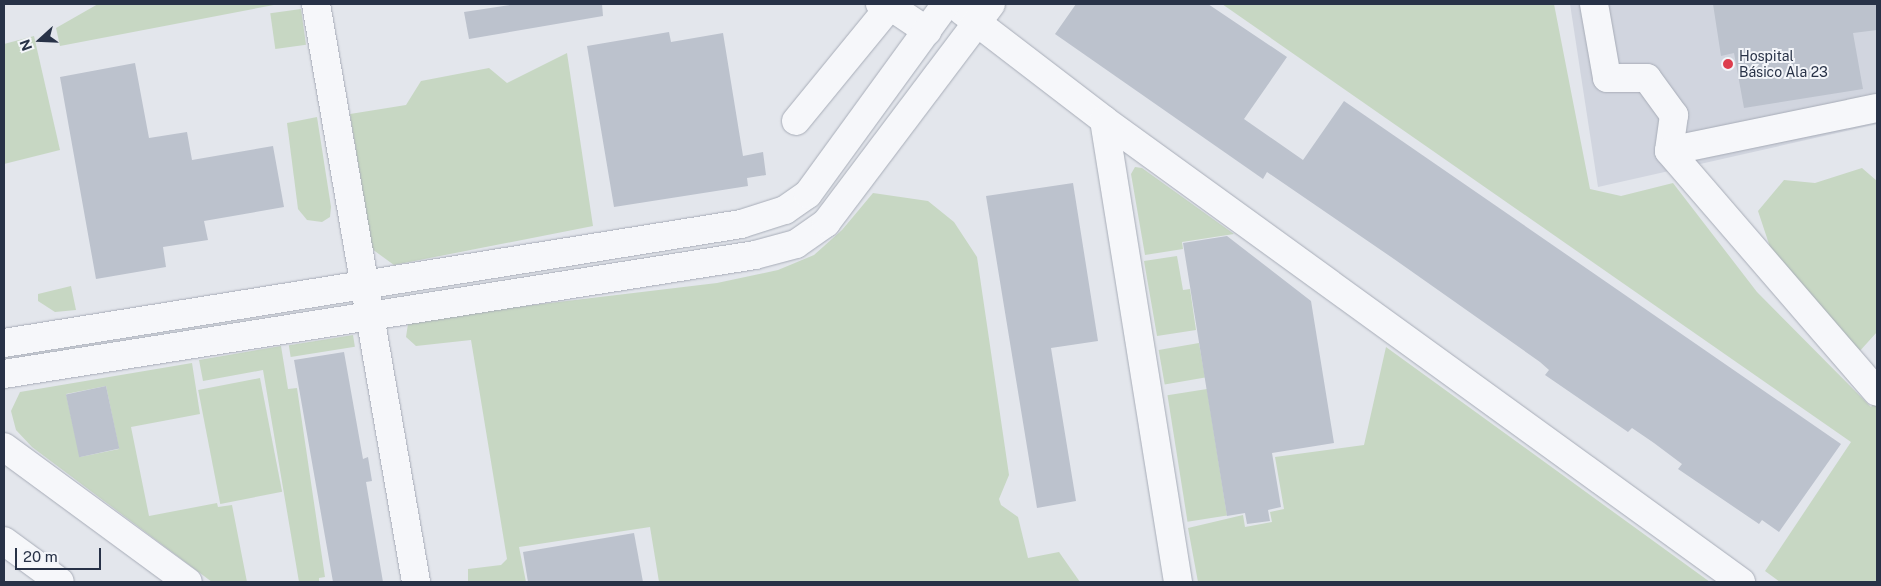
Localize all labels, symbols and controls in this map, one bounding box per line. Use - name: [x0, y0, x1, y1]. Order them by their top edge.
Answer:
- north arrow: [15, 15, 65, 65]
- text: N: [17, 37, 35, 53]
- place label: Hospital Básico Ala 23: [1739, 48, 1828, 80]
- marker: Hospital Básico Ala 23: [1721, 57, 1735, 71]
- scale bar: [18, 538, 104, 570]
- text: 20 m: [23, 548, 58, 565]

